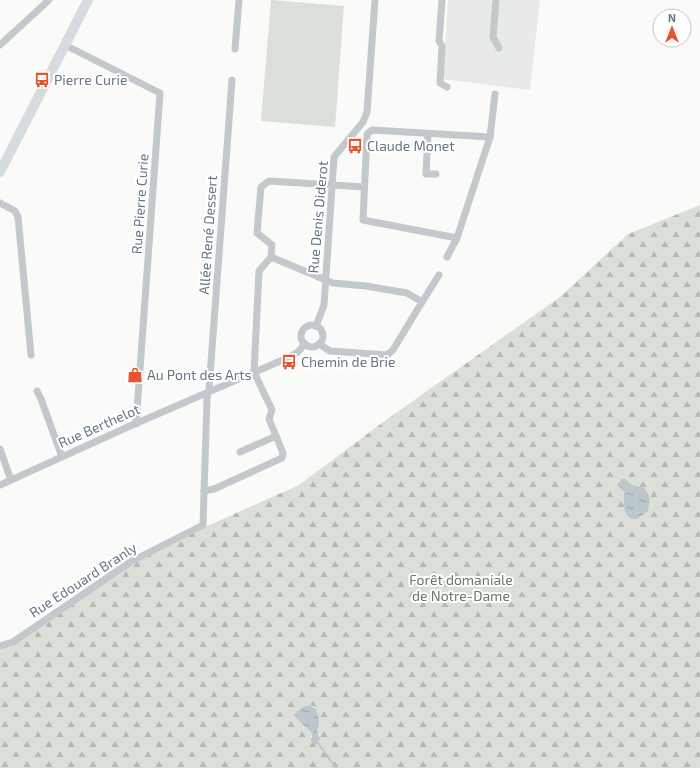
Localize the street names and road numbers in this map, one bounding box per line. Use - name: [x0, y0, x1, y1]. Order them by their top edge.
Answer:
- street label: Rue Pierre Curie: [128, 153, 151, 255]
- street label: Rue Denis Diderot: [304, 160, 331, 274]
- street label: Allée René Dessert: [195, 175, 220, 295]
- street label: Rue Berthelot: [55, 400, 142, 451]
- street label: Rue Edouard Branly: [26, 538, 140, 621]

